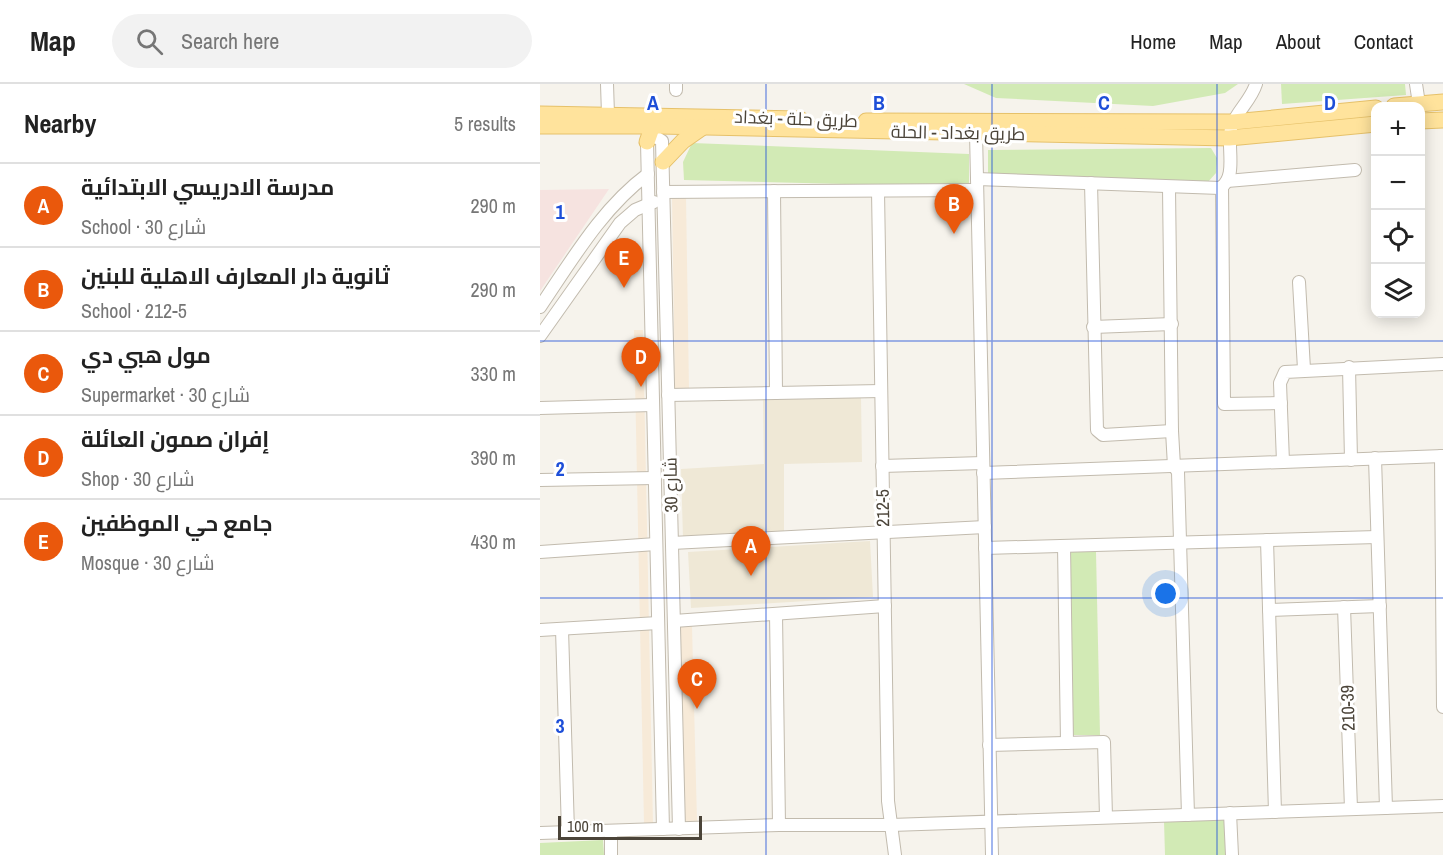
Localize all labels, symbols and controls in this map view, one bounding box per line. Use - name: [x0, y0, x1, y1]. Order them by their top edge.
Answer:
- search box: [112, 14, 532, 68]
- text: Map: [30, 22, 76, 60]
- icon: search: [133, 25, 166, 58]
- text: Search here: [181, 26, 279, 56]
- text: Home: [1130, 27, 1176, 56]
- text: Map: [1209, 27, 1243, 56]
- text: About: [1276, 27, 1321, 56]
- text: Contact: [1354, 27, 1413, 56]
- text: A: [647, 89, 659, 116]
- text: B: [873, 89, 885, 116]
- text: C: [1098, 89, 1110, 116]
- text: D: [1324, 89, 1336, 116]
- map controls: [1371, 102, 1425, 318]
- button: +: [1371, 102, 1425, 156]
- street label: طريق حلة - بغداد: [734, 104, 858, 133]
- text: Nearby: [24, 106, 96, 141]
- text: 5 results: [454, 110, 516, 137]
- street label: طريق بغداد - الحلة: [891, 119, 1025, 146]
- button: −: [1371, 156, 1425, 210]
- text: مدرسة الادريسي الابتدائية: [81, 172, 334, 202]
- pin: B: [934, 184, 974, 234]
- text: A: [38, 192, 49, 219]
- text: 290 m: [470, 192, 516, 219]
- text: 1: [555, 198, 565, 225]
- button: locate: [1371, 210, 1425, 264]
- text: School · شارع 30: [81, 213, 206, 240]
- pin: E: [604, 238, 644, 288]
- text: ثانوية دار المعارف الاهلية للبنين: [81, 261, 390, 291]
- button: layers: [1371, 264, 1425, 318]
- text: B: [38, 276, 49, 303]
- text: 290 m: [470, 276, 516, 303]
- text: School · 212-5: [81, 297, 187, 324]
- pin: D: [622, 338, 660, 387]
- text: مول هبي دي: [81, 340, 211, 370]
- text: C: [38, 360, 49, 387]
- text: 330 m: [470, 360, 516, 387]
- text: Supermarket · شارع 30: [81, 381, 250, 408]
- text: إفران صمون العائلة: [81, 424, 269, 454]
- text: D: [38, 444, 49, 471]
- text: 390 m: [470, 444, 516, 471]
- text: 2: [555, 455, 565, 482]
- street label: شارع 30: [658, 457, 683, 513]
- text: Shop · شارع 30: [81, 465, 195, 492]
- street label: 212-5: [870, 489, 895, 527]
- text: جامع حي الموظفين: [81, 508, 273, 538]
- pin: A: [732, 526, 770, 576]
- text: E: [38, 528, 49, 555]
- text: 430 m: [470, 528, 516, 555]
- text: Mosque · شارع 30: [81, 549, 215, 576]
- your location: [1151, 579, 1180, 608]
- pin: C: [678, 660, 716, 709]
- street label: 210-39: [1334, 685, 1361, 731]
- text: 3: [555, 712, 565, 739]
- scale bar: [558, 813, 702, 840]
- text: 100 m: [567, 815, 603, 837]

